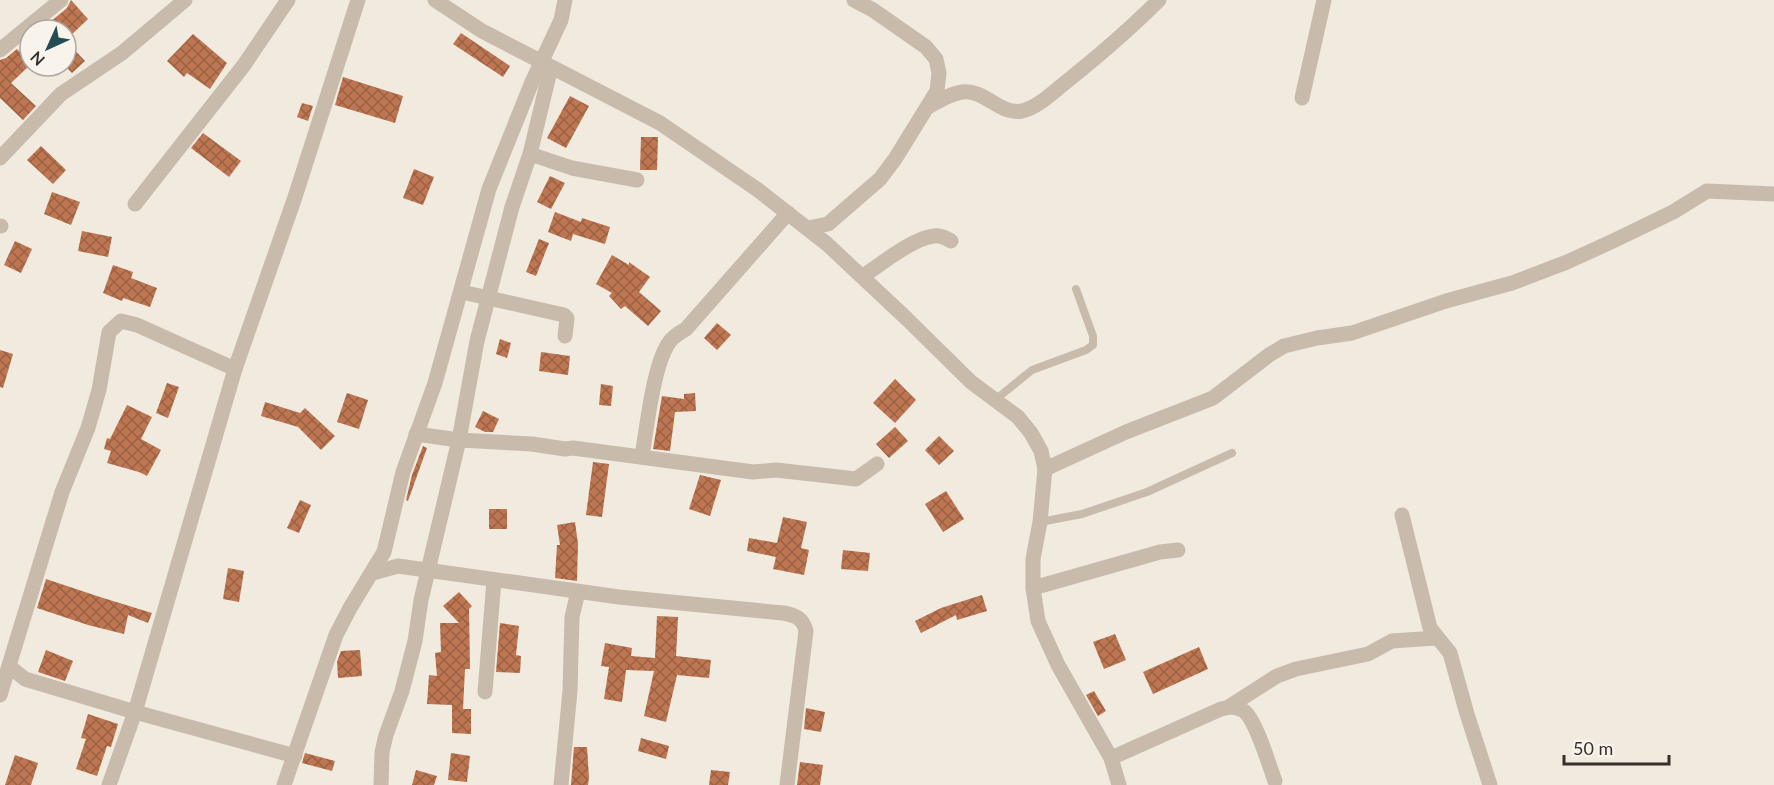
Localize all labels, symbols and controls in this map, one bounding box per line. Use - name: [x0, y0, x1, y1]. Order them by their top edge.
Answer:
- north arrow: [18, 18, 78, 78]
- text: N: [26, 48, 48, 70]
- scale bar: [1564, 728, 1669, 766]
- text: 50 m: [1573, 737, 1613, 759]

